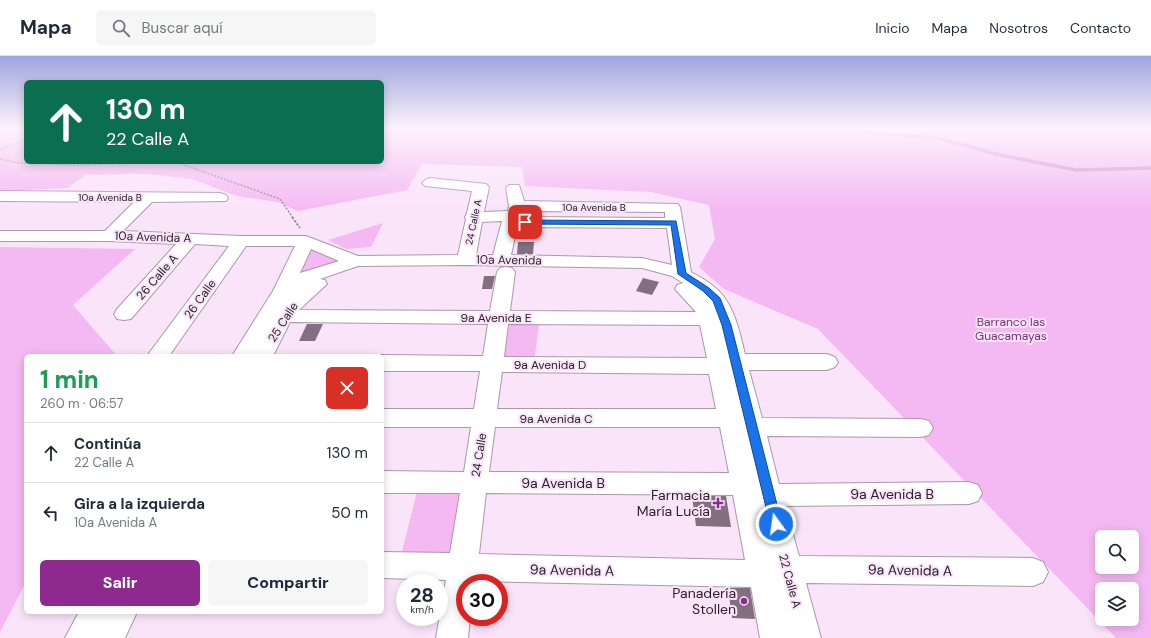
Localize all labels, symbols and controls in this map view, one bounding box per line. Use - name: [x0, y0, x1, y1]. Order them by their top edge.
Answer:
- search box: [96, 10, 376, 46]
- text: Mapa: [20, 15, 72, 40]
- icon: search: [110, 17, 132, 39]
- text: Buscar aquí: [142, 18, 223, 38]
- text: Inicio: [875, 19, 910, 37]
- text: Mapa: [932, 19, 967, 37]
- text: Nosotros: [989, 19, 1048, 37]
- text: Contacto: [1070, 19, 1131, 37]
- text: 130 m: [106, 91, 186, 128]
- icon: ahead: [40, 96, 92, 148]
- text: 22 Calle A: [106, 127, 189, 151]
- street label: 10a Avenida B: [78, 191, 142, 204]
- street label: 24 Calle A: [462, 198, 485, 246]
- street label: 10a Avenida B: [562, 201, 626, 214]
- pin: [508, 205, 542, 239]
- icon: arrive: [514, 211, 536, 233]
- street label: 10a Avenida A: [114, 228, 192, 246]
- street label: 26 Calle A: [133, 251, 181, 303]
- street label: 10a Avenida: [476, 251, 542, 269]
- street label: 26 Calle: [180, 276, 220, 322]
- street label: 25 Calle: [264, 299, 302, 345]
- street label: 9a Avenida E: [460, 310, 532, 326]
- park label: Barranco las Guacamayas: [975, 314, 1047, 344]
- street label: 9a Avenida D: [514, 357, 586, 373]
- text: 1 min: [40, 364, 99, 395]
- button: close: [326, 367, 368, 409]
- text: 260 m · 06:57: [40, 395, 123, 412]
- street label: 9a Avenida C: [519, 411, 593, 427]
- street label: 24 Calle: [468, 432, 490, 478]
- text: Continúa: [74, 434, 141, 454]
- icon: ahead: [40, 442, 62, 464]
- text: 130 m: [327, 443, 368, 463]
- text: 22 Calle A: [74, 454, 134, 471]
- street label: 9a Avenida B: [521, 474, 605, 492]
- street label: 9a Avenida B: [850, 485, 934, 503]
- place label: Farmacia María Lucía: [637, 486, 710, 520]
- text: Gira a la izquierda: [74, 494, 205, 514]
- marker: Farmacia María Lucía: [713, 498, 723, 508]
- icon: left: [40, 502, 62, 524]
- text: 50 m: [331, 503, 368, 523]
- position arrow: [755, 503, 797, 545]
- text: 10a Avenida A: [74, 514, 157, 531]
- map controls: [1095, 530, 1139, 626]
- button: search: [1095, 530, 1139, 574]
- street label: 22 Calle A: [775, 552, 805, 610]
- button: Salir: [40, 560, 200, 606]
- button: Compartir: [208, 560, 368, 606]
- street label: 9a Avenida A: [530, 560, 614, 580]
- street label: 9a Avenida A: [868, 560, 952, 580]
- speed limit sign: 30: [456, 574, 508, 626]
- text: 28: [410, 582, 434, 608]
- button: layers: [1095, 582, 1139, 626]
- place label: Panadería Stollen: [672, 584, 736, 618]
- marker: Panadería Stollen: [739, 596, 749, 606]
- text: km/h: [410, 603, 434, 616]

